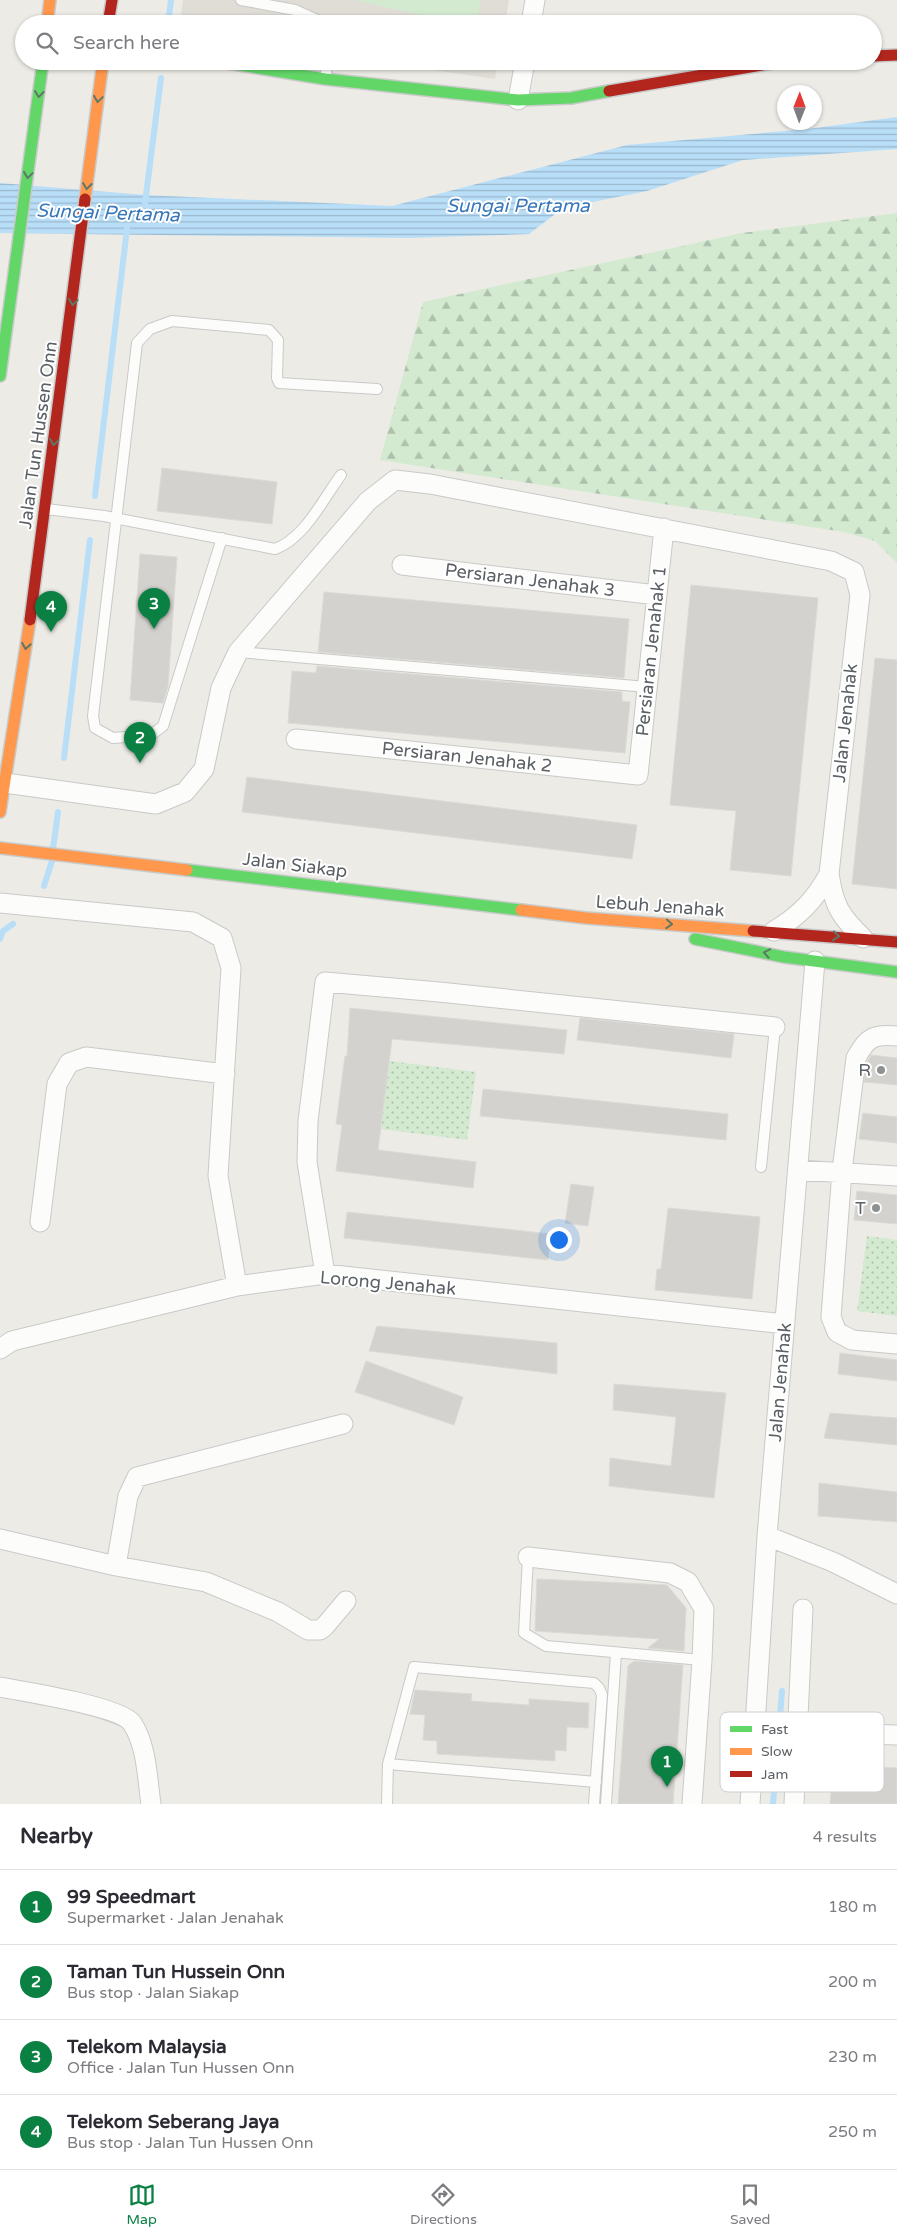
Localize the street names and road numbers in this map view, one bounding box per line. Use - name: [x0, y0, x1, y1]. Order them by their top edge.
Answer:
- street label: Jalan Tun Hussen Onn: [14, 340, 62, 530]
- street label: Persiaran Jenahak 3: [444, 559, 616, 601]
- street label: Persiaran Jenahak 1: [631, 565, 671, 737]
- street label: Jalan Jenahak: [828, 662, 862, 783]
- street label: Persiaran Jenahak 2: [381, 737, 553, 777]
- street label: Jalan Siakap: [241, 848, 349, 882]
- street label: Lebuh Jenahak: [595, 891, 725, 921]
- street label: Lorong Jenahak: [319, 1266, 457, 1300]
- street label: Jalan Jenahak: [764, 1321, 796, 1442]

